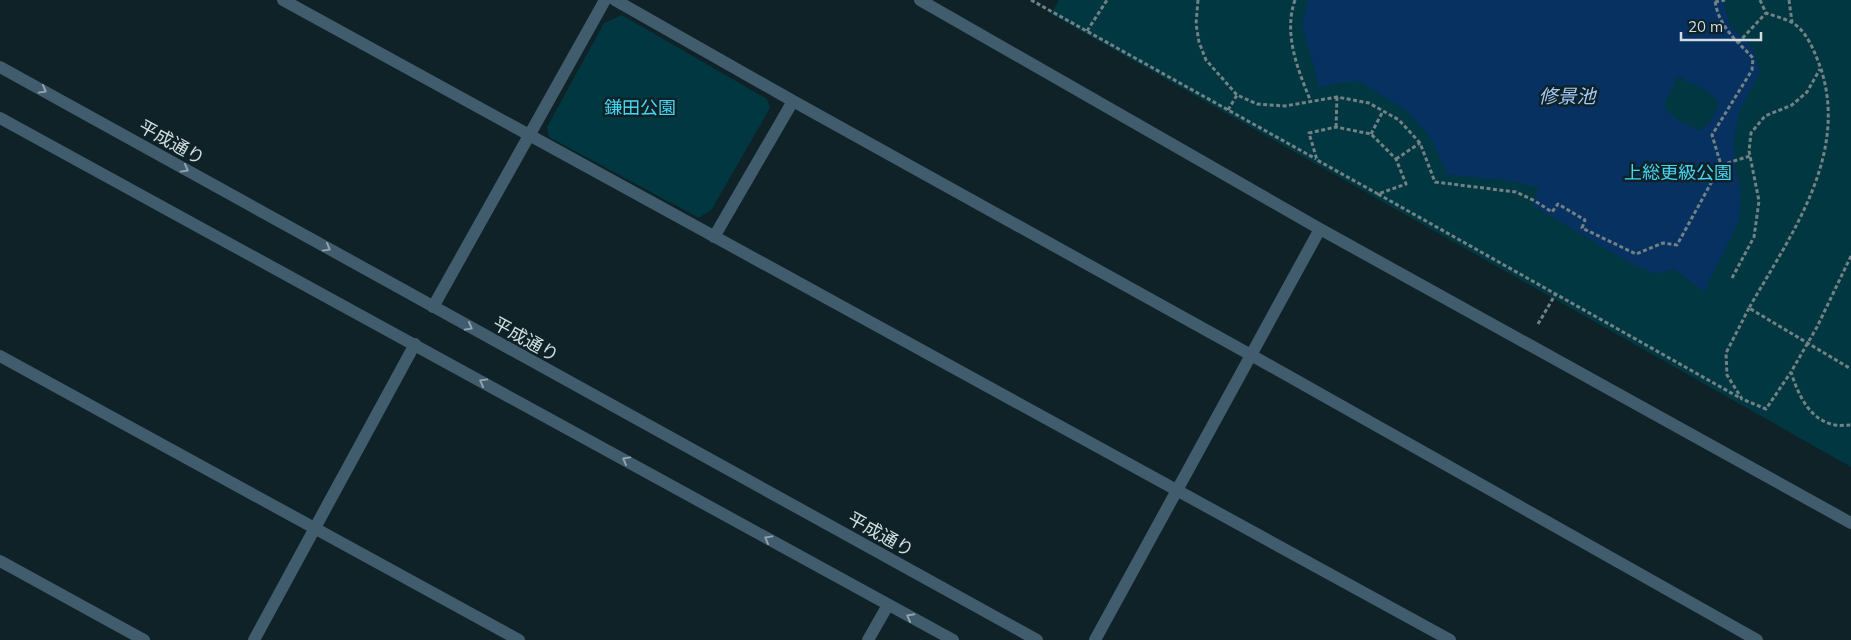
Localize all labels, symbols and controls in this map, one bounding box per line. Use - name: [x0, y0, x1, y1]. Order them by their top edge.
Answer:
- scale bar: [1681, 10, 1761, 42]
- text: 20 m: [1688, 17, 1723, 36]
- one-way arrow: [37, 84, 46, 94]
- water label: 修景池: [1538, 84, 1597, 108]
- park label: 鎌田公園: [604, 96, 676, 119]
- street label: 平成通り: [135, 114, 209, 170]
- park label: 上総更級公園: [1624, 161, 1732, 184]
- one-way arrow: [179, 163, 188, 173]
- one-way arrow: [321, 242, 330, 252]
- street label: 平成通り: [489, 311, 563, 367]
- one-way arrow: [464, 321, 473, 331]
- one-way arrow: [479, 378, 488, 388]
- one-way arrow: [622, 457, 631, 467]
- street label: 平成通り: [844, 506, 918, 562]
- one-way arrow: [764, 535, 773, 545]
- one-way arrow: [907, 613, 916, 623]

